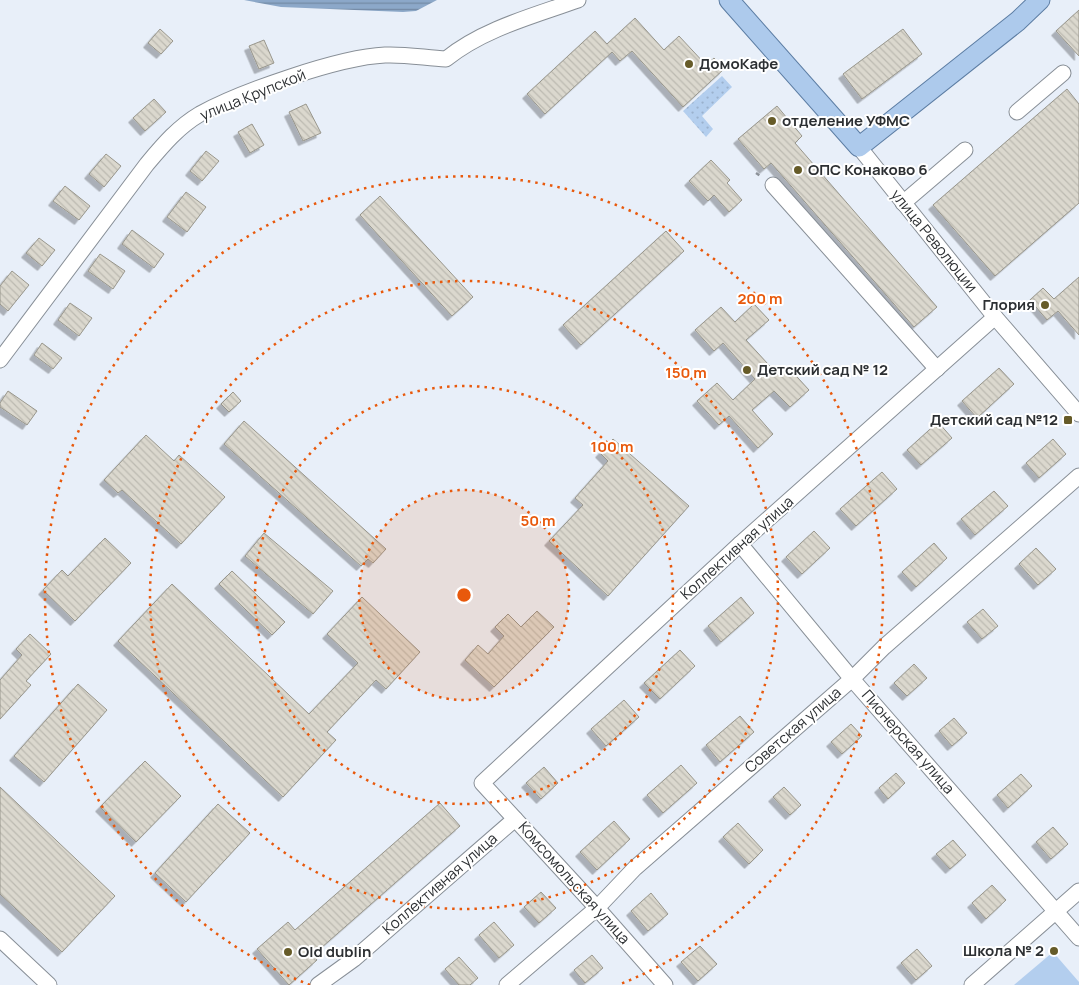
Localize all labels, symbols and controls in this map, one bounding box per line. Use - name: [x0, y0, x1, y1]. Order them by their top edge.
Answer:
- place label: ДомоКафе: [699, 53, 778, 74]
- marker: ДомоКафе: [683, 58, 695, 70]
- street label: улица Крупской: [197, 64, 309, 125]
- place label: отделение УФМС: [782, 110, 910, 131]
- marker: отделение УФМС: [766, 115, 778, 127]
- place label: ОПС Конаково 6: [808, 159, 928, 180]
- marker: ОПС Конаково 6: [792, 164, 804, 176]
- street label: улица Революции: [886, 185, 982, 297]
- text: 200 m: [737, 288, 783, 309]
- place label: Глория: [983, 294, 1035, 315]
- marker: Глория: [1039, 299, 1051, 311]
- place label: Детский сад № 12: [757, 359, 888, 380]
- text: 150 m: [665, 362, 707, 383]
- marker: Детский сад № 12: [741, 364, 753, 376]
- place label: Детский сад №12: [930, 409, 1058, 430]
- marker: Детский сад №12: [1062, 414, 1074, 426]
- text: 100 m: [591, 436, 633, 457]
- street label: Коллективная улица: [676, 491, 798, 604]
- text: 50 m: [520, 510, 556, 531]
- centre of rings: [455, 586, 473, 604]
- street label: Советская улица: [740, 682, 845, 777]
- street label: Пионерская улица: [857, 685, 960, 798]
- street label: Комсомольская улица: [514, 817, 635, 948]
- street label: Коллективная улица: [378, 828, 502, 939]
- place label: Школа № 2: [963, 940, 1044, 961]
- place label: Old dublin: [298, 941, 371, 962]
- marker: Школа № 2: [1048, 945, 1060, 957]
- marker: Old dublin: [282, 946, 294, 958]

